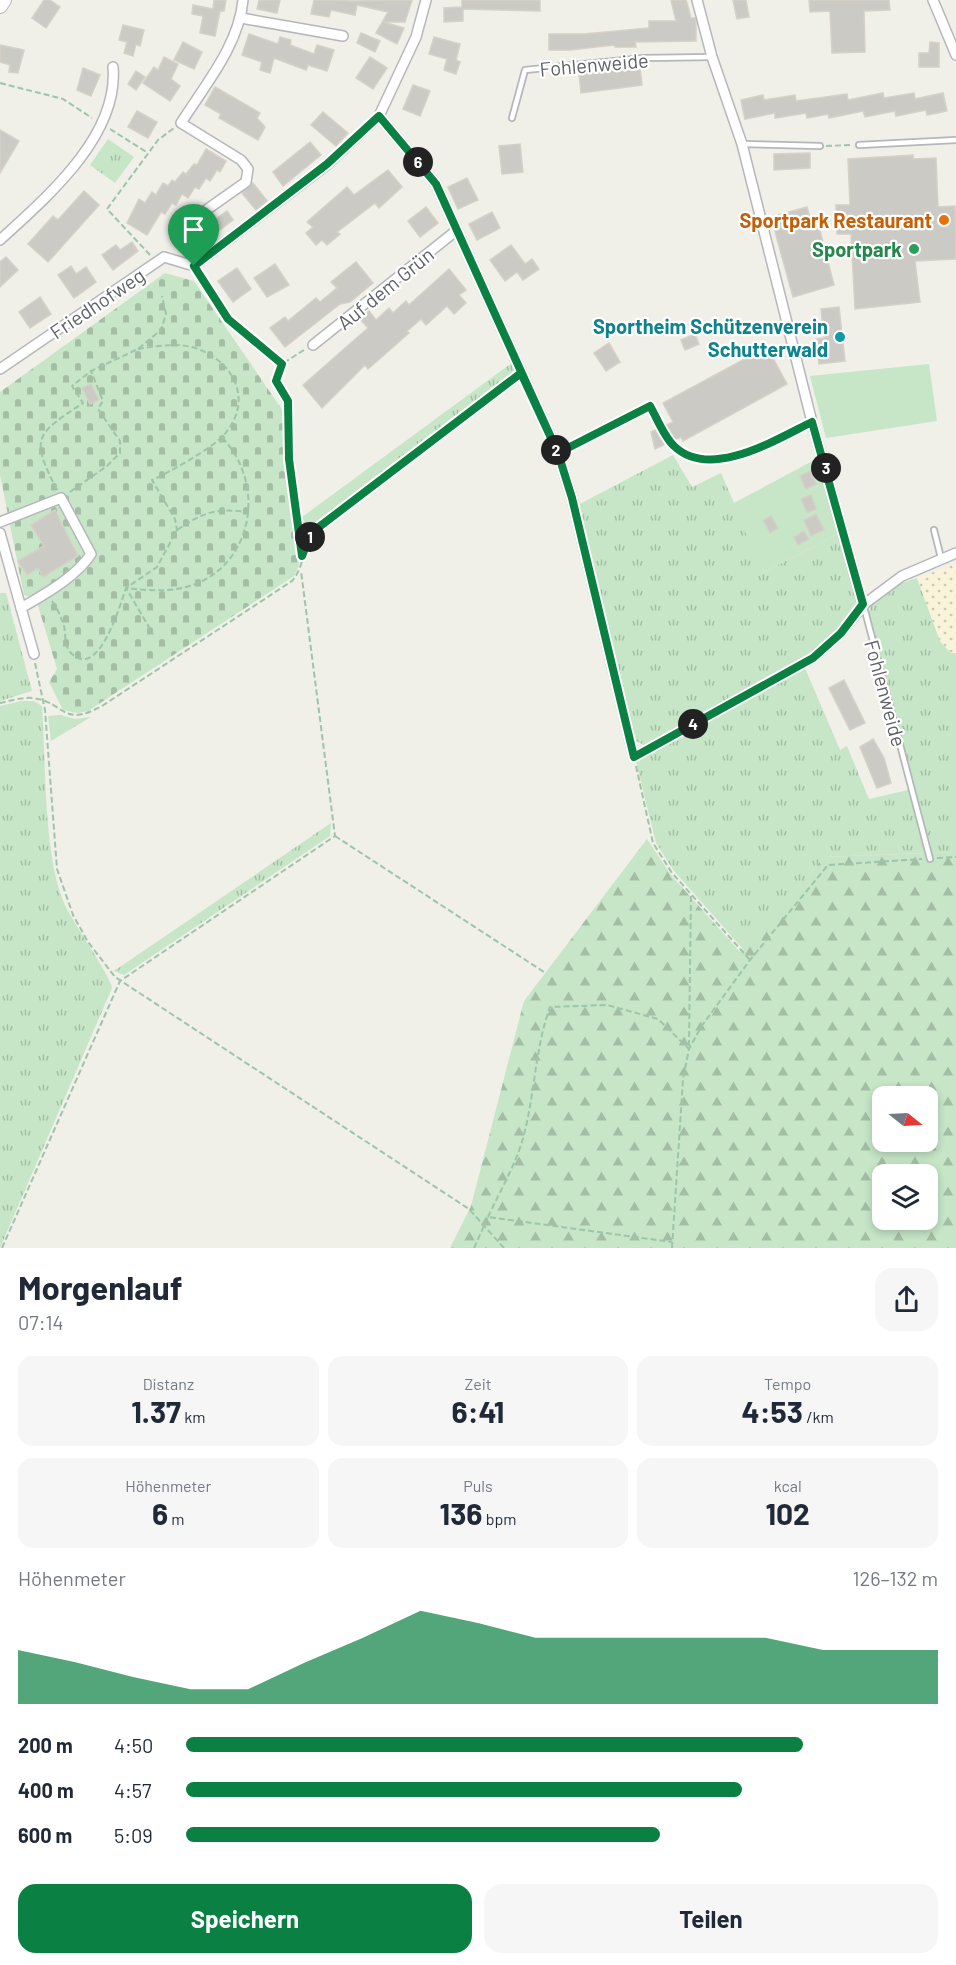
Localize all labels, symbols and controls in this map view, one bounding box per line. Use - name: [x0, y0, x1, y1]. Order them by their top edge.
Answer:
- street label: Fohlenweide: [538, 47, 650, 81]
- pin: 6: [403, 147, 433, 177]
- text: 6: [414, 152, 422, 171]
- pin: [168, 204, 219, 266]
- place label: Sportpark Restaurant: [739, 208, 932, 232]
- icon: arrive: [177, 213, 210, 246]
- marker: Sportpark Restaurant: [937, 213, 951, 227]
- place label: Sportpark: [812, 237, 902, 261]
- street label: Auf dem Grün: [332, 242, 438, 334]
- marker: Sportpark: [907, 242, 921, 256]
- street label: Friedhofweg: [45, 263, 149, 343]
- place label: Sportheim Schützenverein Schutterwald: [593, 314, 828, 361]
- marker: Sportheim Schützenverein Schutterwald: [833, 330, 847, 344]
- pin: 2: [541, 435, 571, 465]
- text: 2: [552, 440, 560, 459]
- pin: 3: [811, 453, 841, 483]
- text: 3: [822, 458, 830, 477]
- pin: 1: [295, 522, 325, 552]
- text: 1: [307, 527, 313, 546]
- street label: Fohlenweide: [860, 637, 912, 749]
- pin: 4: [678, 709, 708, 739]
- text: 4: [688, 714, 698, 733]
- north arrow: [872, 1086, 938, 1152]
- map controls: [872, 1086, 938, 1230]
- button: layers: [872, 1164, 938, 1230]
- text: Morgenlauf: [18, 1267, 183, 1307]
- button: share: [875, 1268, 938, 1331]
- text: 07:14: [18, 1310, 64, 1334]
- text: Distanz: [143, 1374, 194, 1393]
- text: Zeit: [464, 1374, 492, 1393]
- text: Tempo: [764, 1374, 811, 1393]
- text: 1.37: [131, 1393, 181, 1429]
- text: 6:41: [452, 1393, 504, 1429]
- text: 4:53: [742, 1393, 803, 1429]
- text: km: [181, 1407, 205, 1426]
- text: /km: [803, 1407, 834, 1426]
- text: Höhenmeter: [125, 1476, 211, 1495]
- text: Puls: [463, 1476, 493, 1495]
- text: kcal: [774, 1476, 802, 1495]
- text: 6: [152, 1495, 168, 1531]
- text: 136: [440, 1495, 482, 1531]
- text: 102: [765, 1495, 810, 1531]
- text: m: [168, 1509, 185, 1528]
- text: bpm: [482, 1509, 516, 1528]
- text: Höhenmeter: [18, 1566, 126, 1590]
- text: 126–132 m: [852, 1566, 938, 1590]
- text: 200 m: [18, 1733, 73, 1757]
- text: 4:50: [114, 1733, 153, 1757]
- text: 400 m: [18, 1778, 74, 1802]
- text: 4:57: [114, 1778, 152, 1802]
- text: 600 m: [18, 1823, 72, 1847]
- text: 5:09: [114, 1823, 153, 1847]
- button: Speichern: [18, 1884, 472, 1953]
- button: Teilen: [484, 1884, 938, 1953]

